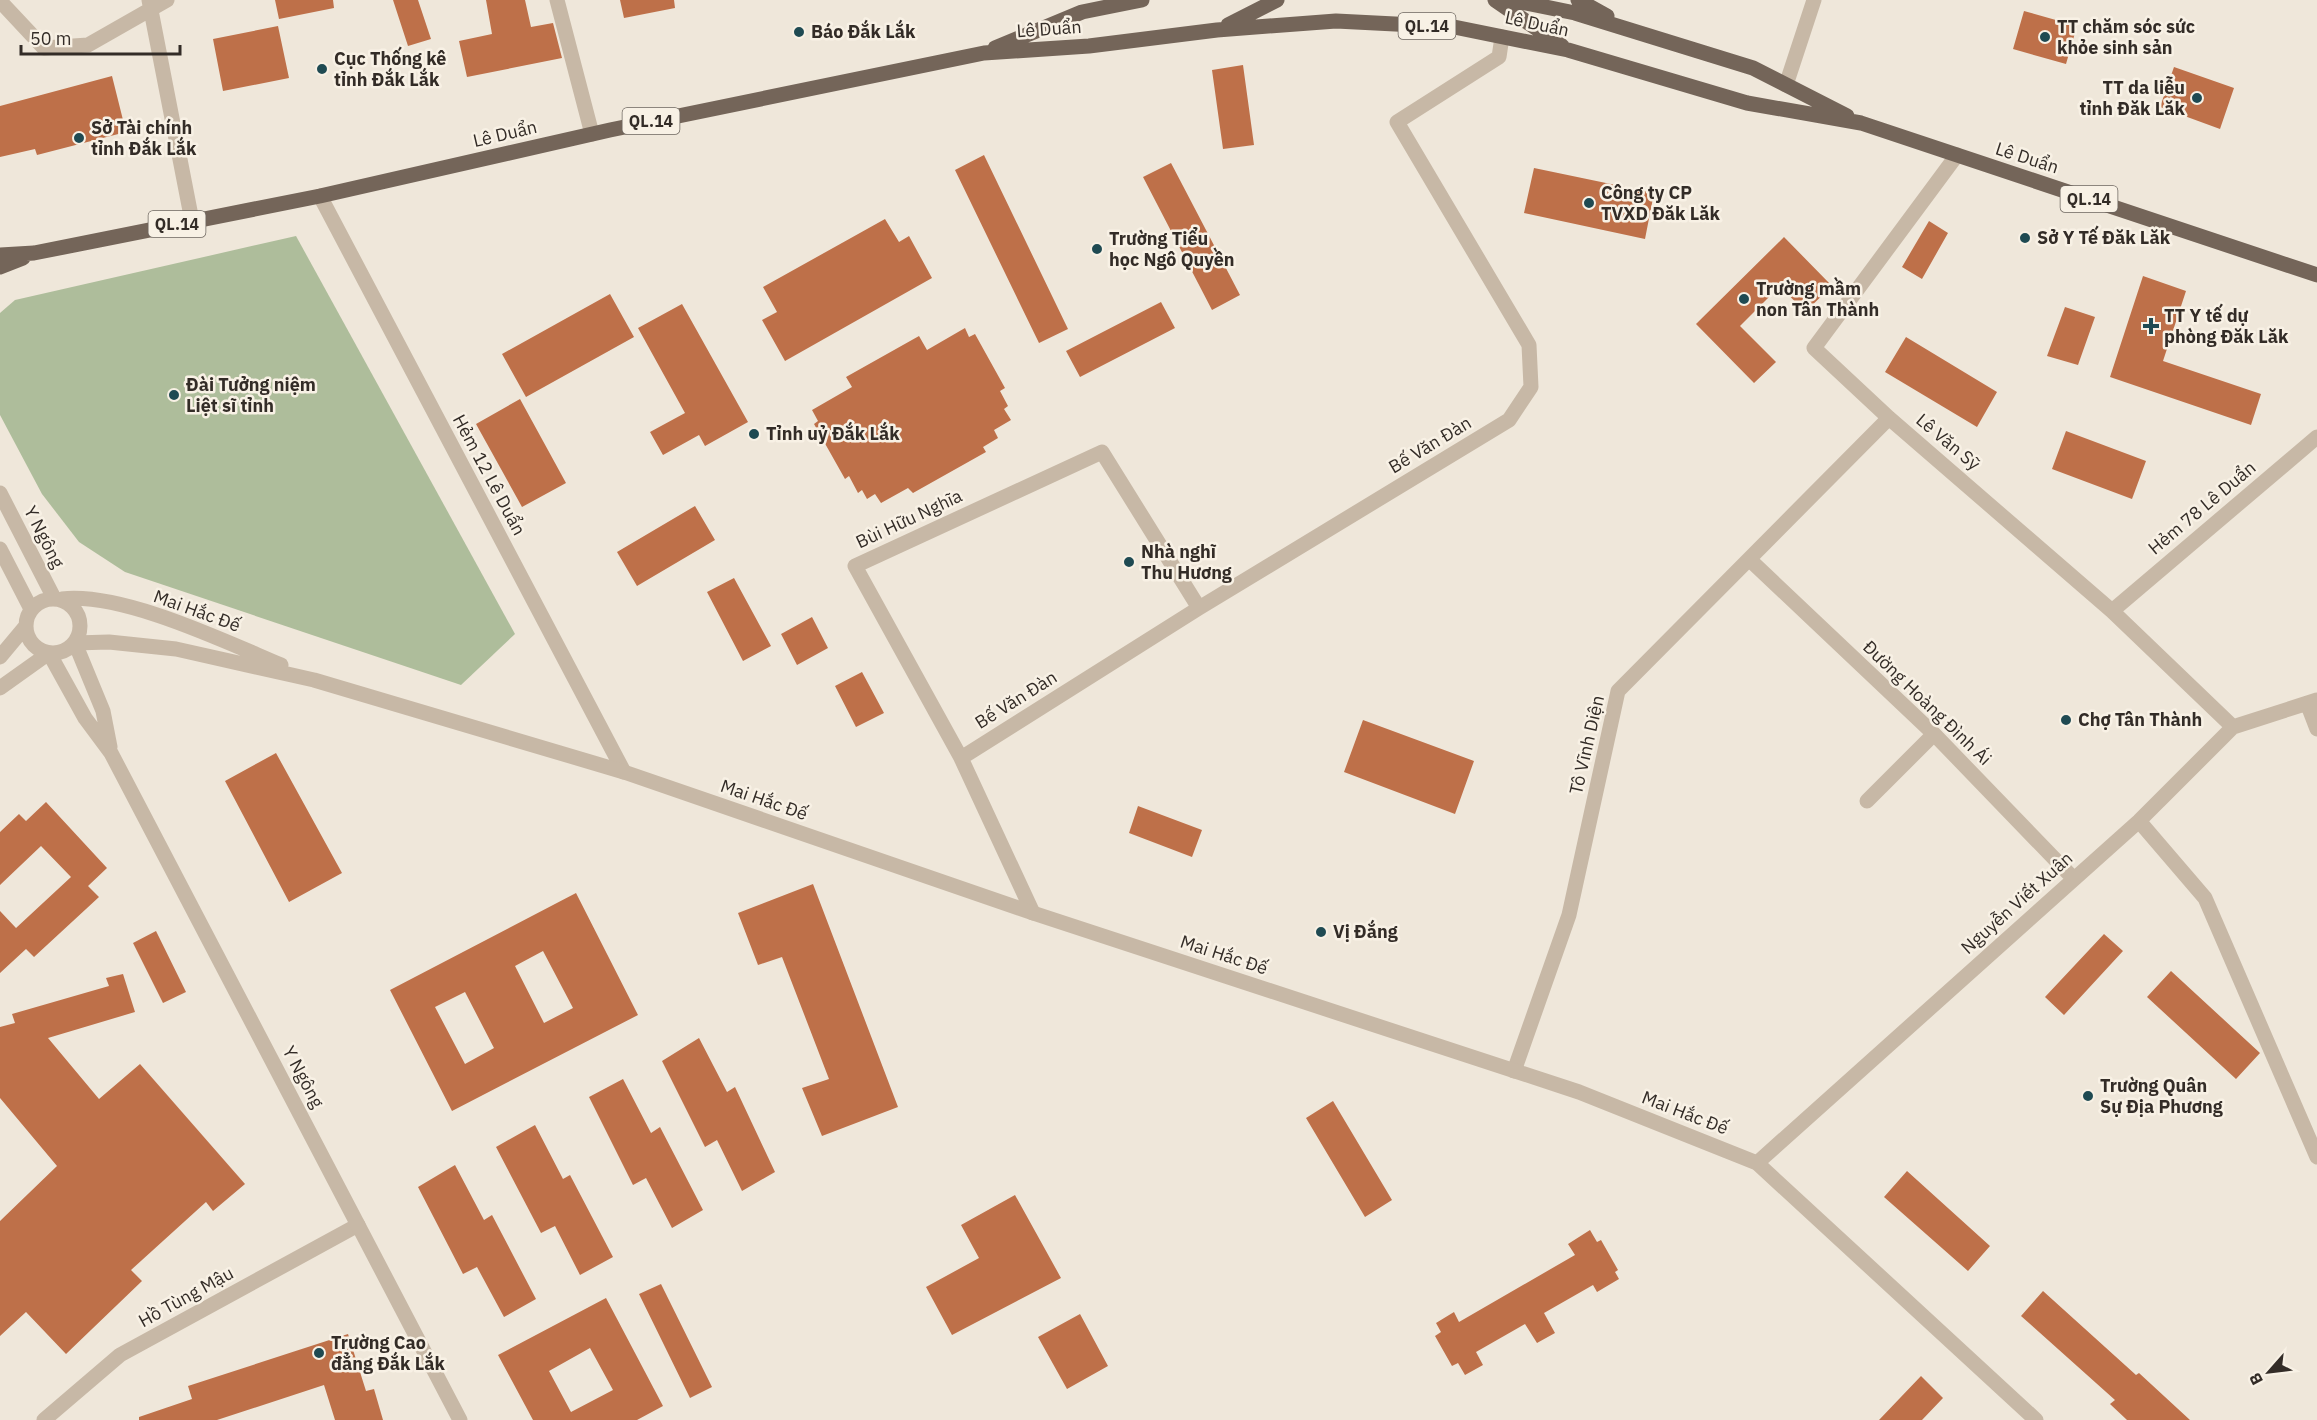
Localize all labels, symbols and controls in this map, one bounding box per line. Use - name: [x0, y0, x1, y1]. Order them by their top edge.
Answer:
- street label: Lê Duẩn: [1503, 5, 1571, 42]
- road number: QL.14: [1398, 13, 1456, 39]
- street label: Lê Duẩn: [1016, 15, 1082, 42]
- place label: TT chăm sóc sức khỏe sinh sản: [2057, 15, 2195, 59]
- scale bar: [21, 18, 180, 56]
- place label: Báo Đắk Lắk: [811, 19, 916, 43]
- marker: Báo Đắk Lắk: [792, 25, 806, 39]
- text: 50 m: [30, 27, 72, 50]
- marker: TT chăm sóc sức khỏe sinh sản: [2038, 30, 2052, 44]
- place label: Cục Thống kê tỉnh Đắk Lắk: [334, 46, 446, 91]
- marker: Cục Thống kê tỉnh Đắk Lắk: [315, 62, 329, 76]
- place label: TT da liễu tỉnh Đăk Lăk: [2080, 76, 2186, 120]
- marker: TT da liễu tỉnh Đăk Lăk: [2190, 91, 2204, 105]
- road number: QL.14: [622, 108, 680, 134]
- street label: Lê Duẩn: [471, 115, 539, 152]
- place label: Sở Tài chính tỉnh Đắk Lắk: [91, 116, 197, 160]
- marker: Sở Tài chính tỉnh Đắk Lắk: [72, 131, 86, 145]
- street label: Lê Duẩn: [1993, 137, 2062, 179]
- place label: Công ty CP TVXD Đăk Lăk: [1601, 181, 1721, 225]
- road number: QL.14: [2060, 186, 2118, 212]
- marker: Công ty CP TVXD Đăk Lăk: [1582, 196, 1596, 210]
- road number: QL.14: [148, 211, 206, 237]
- place label: Sở Y Tế Đăk Lăk: [2037, 225, 2171, 249]
- place label: Trường Tiểu học Ngô Quyền: [1109, 227, 1235, 271]
- marker: Sở Y Tế Đăk Lăk: [2018, 231, 2032, 245]
- marker: Trường Tiểu học Ngô Quyền: [1090, 242, 1104, 256]
- place label: Trường mầm non Tân Thành: [1756, 277, 1879, 321]
- marker: Trường mầm non Tân Thành: [1737, 292, 1751, 306]
- place label: TT Y tế dự phòng Đăk Lăk: [2164, 303, 2289, 348]
- marker: TT Y tế dự phòng Đăk Lăk: [2142, 317, 2160, 335]
- place label: Đài Tưởng niệm Liệt sĩ tỉnh: [186, 373, 316, 417]
- marker: Đài Tưởng niệm Liệt sĩ tỉnh: [167, 388, 181, 402]
- street label: Lê Văn Sỹ: [1911, 408, 1985, 475]
- street label: Hẻm 12 Lê Duẩn: [448, 410, 531, 539]
- street label: Bế Văn Đàn: [1384, 411, 1475, 478]
- place label: Tỉnh uỷ Đắk Lắk: [766, 421, 900, 445]
- marker: Tỉnh uỷ Đắk Lắk: [747, 427, 761, 441]
- street label: Hẻm 78 Lê Duẩn: [2143, 456, 2260, 559]
- street label: Bùi Hữu Nghĩa: [852, 484, 966, 553]
- street label: Y Ngông: [19, 502, 70, 572]
- place label: Nhà nghĩ Thu Hương: [1141, 540, 1232, 584]
- marker: Nhà nghĩ Thu Hương: [1122, 555, 1136, 569]
- street label: Mai Hắc Đế: [151, 584, 244, 637]
- street label: Đường Hoàng Đình Ái: [1858, 635, 1997, 770]
- street label: Bế Văn Đàn: [970, 665, 1061, 734]
- street label: Tô Vĩnh Diện: [1564, 693, 1609, 797]
- place label: Chợ Tân Thành: [2078, 708, 2202, 731]
- marker: Chợ Tân Thành: [2059, 713, 2073, 727]
- street label: Mai Hắc Đế: [718, 774, 811, 825]
- street label: Nguyễn Viết Xuân: [1956, 846, 2077, 959]
- place label: Vị Đắng: [1333, 919, 1398, 943]
- marker: Vị Đắng: [1314, 925, 1328, 939]
- street label: Mai Hắc Đế: [1177, 930, 1271, 979]
- street label: Y Ngông: [278, 1042, 330, 1112]
- place label: Trường Quân Sự Địa Phương: [2100, 1074, 2223, 1118]
- street label: Mai Hắc Đế: [1639, 1086, 1732, 1140]
- marker: Trường Quân Sự Địa Phương: [2081, 1089, 2095, 1103]
- street label: Hồ Tùng Mậu: [134, 1261, 237, 1332]
- place label: Trường Cao đẳng Đắk Lắk: [331, 1331, 446, 1375]
- north arrow: [2239, 1342, 2299, 1402]
- marker: Trường Cao đẳng Đắk Lắk: [312, 1346, 326, 1360]
- text: B: [2244, 1369, 2267, 1388]

